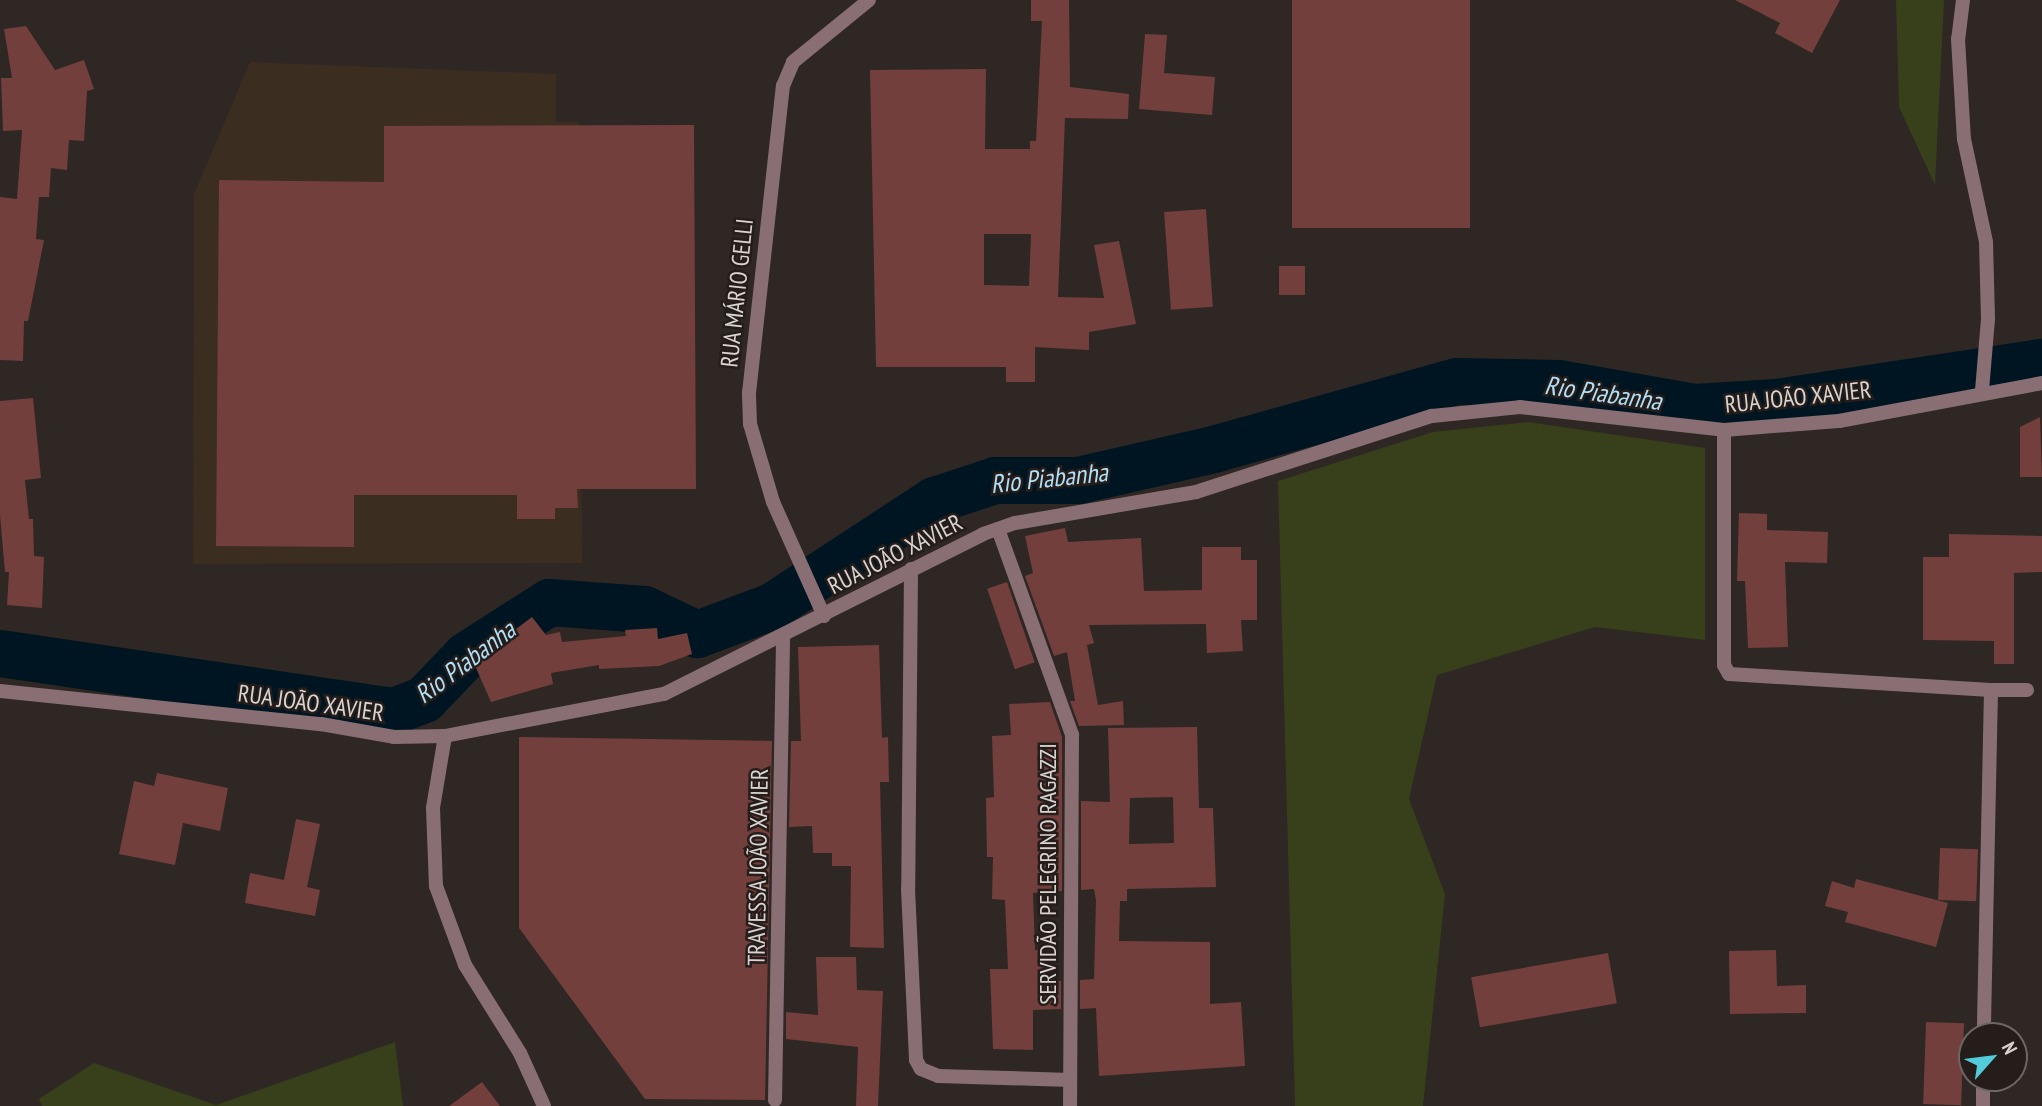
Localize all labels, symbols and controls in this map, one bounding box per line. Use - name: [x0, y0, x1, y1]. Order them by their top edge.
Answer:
- street label: RUA MÁRIO GELLI: [715, 217, 759, 369]
- water label: Rio Piabanha: [1543, 369, 1663, 417]
- street label: RUA JOÃO XAVIER: [1723, 375, 1873, 419]
- water label: Rio Piabanha: [989, 456, 1109, 500]
- street label: RUA JOÃO XAVIER: [822, 507, 968, 601]
- water label: Rio Piabanha: [409, 614, 521, 710]
- street label: RUA JOÃO XAVIER: [236, 678, 386, 728]
- street label: SERVIDÃO PELEGRINO RAGAZZI: [1034, 743, 1062, 1005]
- street label: TRAVESSA JOÃO XAVIER: [742, 768, 774, 966]
- north arrow: [1958, 1022, 2028, 1092]
- text: N: [1997, 1038, 2023, 1058]

